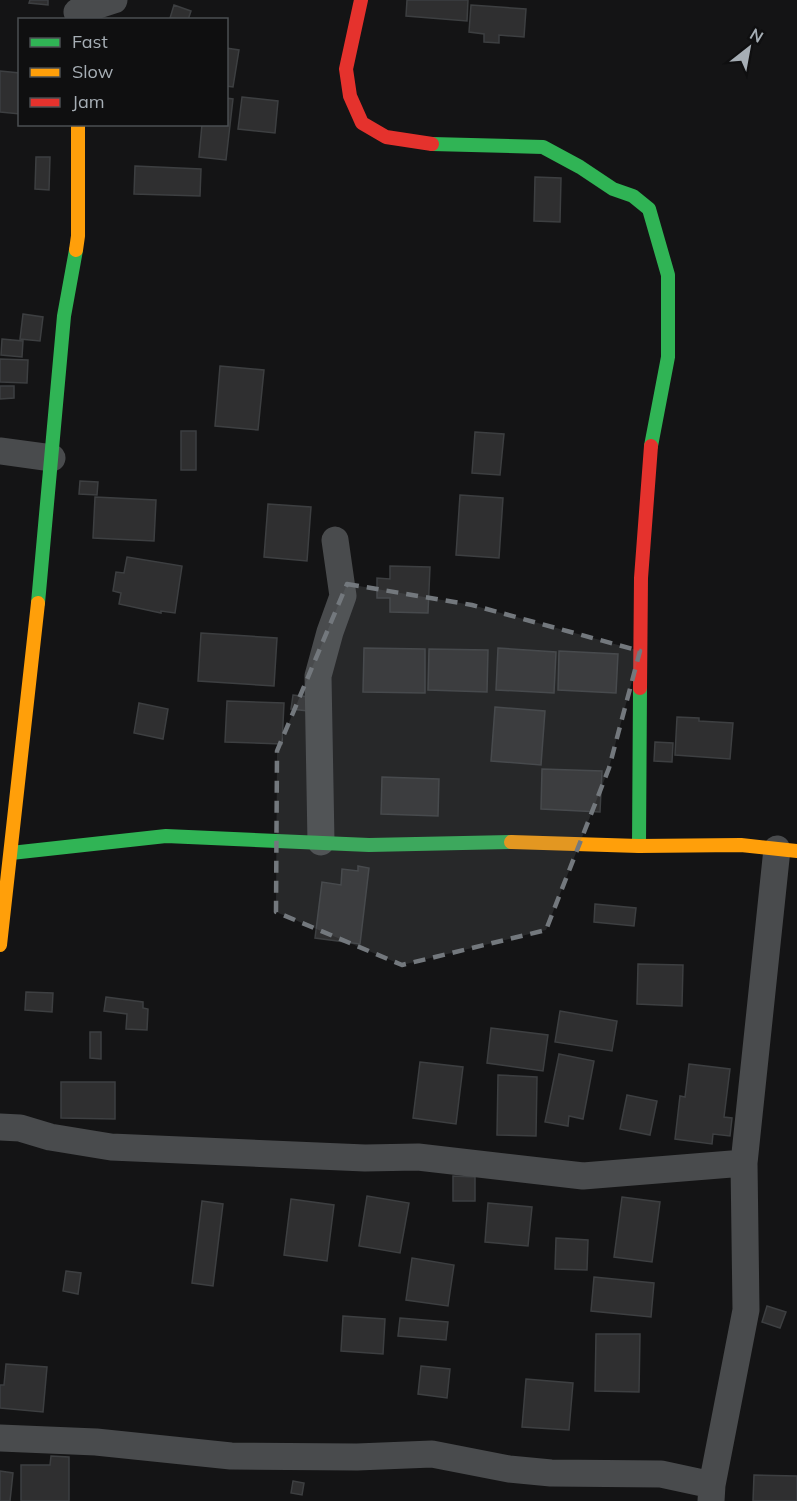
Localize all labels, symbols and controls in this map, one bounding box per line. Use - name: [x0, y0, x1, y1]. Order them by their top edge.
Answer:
- legend: [18, 18, 228, 126]
- north arrow: [719, 18, 779, 78]
- text: N: [746, 23, 767, 47]
- text: Fast: [72, 30, 108, 53]
- text: Slow: [72, 60, 114, 83]
- text: Jam: [72, 90, 105, 113]

